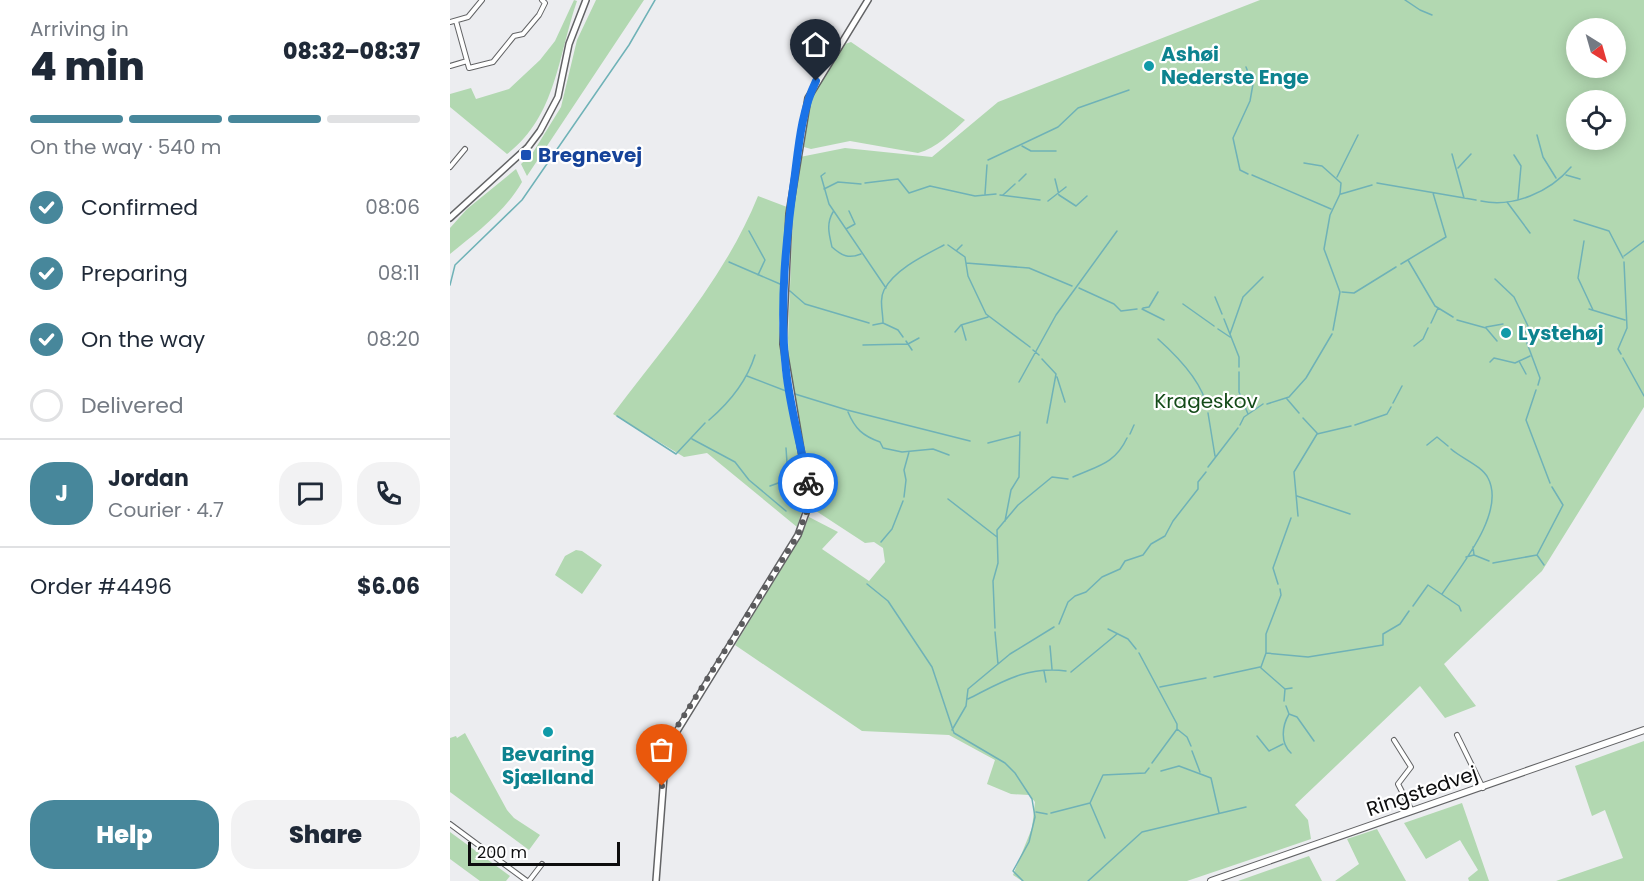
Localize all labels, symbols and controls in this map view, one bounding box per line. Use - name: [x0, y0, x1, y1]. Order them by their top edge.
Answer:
- text: Arriving in: [30, 15, 129, 43]
- north arrow: [1566, 18, 1626, 78]
- map controls: [1566, 18, 1626, 150]
- pin: [790, 19, 841, 81]
- icon: home: [799, 28, 832, 61]
- text: 08:32–08:37: [283, 36, 420, 67]
- text: 4 min: [30, 39, 145, 94]
- place label: Ashøi Nederste Enge: [1161, 40, 1309, 91]
- marker: Ashøi Nederste Enge: [1142, 59, 1156, 73]
- button: locate: [1566, 90, 1626, 150]
- text: On the way · 540 m: [30, 133, 221, 161]
- place label: Bregnevej: [538, 141, 642, 169]
- marker: Bregnevej: [519, 148, 533, 162]
- icon: check: [30, 191, 63, 224]
- text: Confirmed: [81, 192, 198, 223]
- text: 08:06: [365, 193, 420, 221]
- icon: check: [30, 257, 63, 290]
- text: Preparing: [81, 258, 188, 289]
- text: 08:11: [378, 259, 420, 287]
- place label: Lystehøj: [1518, 319, 1604, 347]
- icon: check: [30, 323, 63, 356]
- text: On the way: [81, 324, 205, 355]
- text: 08:20: [367, 325, 420, 353]
- marker: Lystehøj: [1499, 326, 1513, 340]
- park label: Krageskov: [1154, 387, 1258, 415]
- text: Delivered: [81, 390, 184, 421]
- courier: [778, 453, 838, 513]
- button: chat: [279, 462, 342, 525]
- button: phone: [357, 462, 420, 525]
- text: Jordan: [108, 463, 189, 494]
- icon: bike: [792, 467, 825, 500]
- text: J: [55, 478, 68, 509]
- text: Courier · 4.7: [108, 496, 224, 524]
- text: Order #4496: [30, 571, 172, 602]
- text: $6.06: [357, 571, 420, 602]
- pin: [636, 724, 687, 786]
- marker: Bevaring Sjælland: [541, 725, 555, 739]
- icon: bag: [645, 733, 678, 766]
- place label: Bevaring Sjælland: [501, 740, 595, 791]
- street label: Ringstedvej: [1363, 759, 1481, 823]
- button: Help: [30, 800, 219, 869]
- button: Share: [231, 800, 420, 869]
- scale bar: [468, 839, 620, 866]
- text: 200 m: [477, 841, 527, 864]

